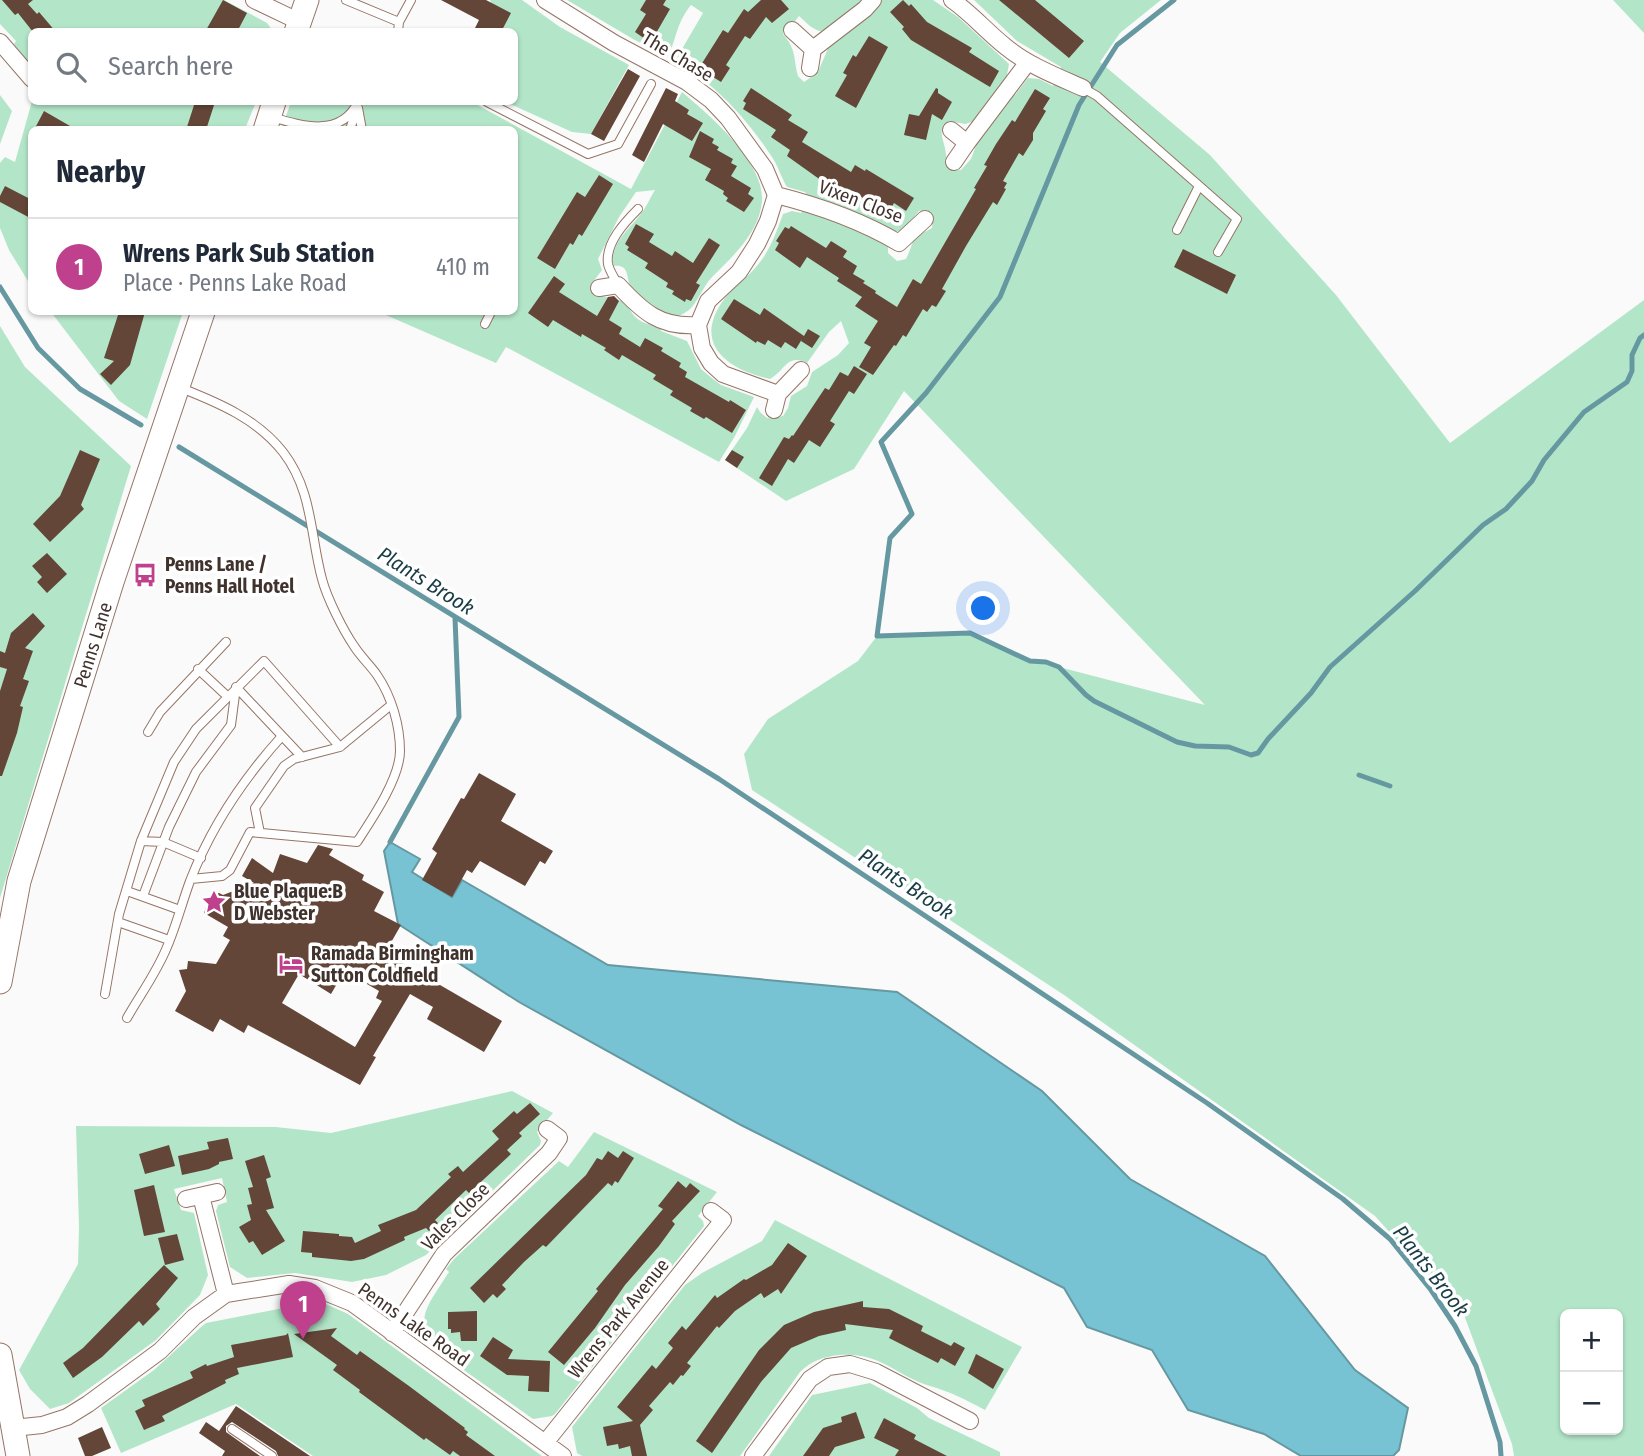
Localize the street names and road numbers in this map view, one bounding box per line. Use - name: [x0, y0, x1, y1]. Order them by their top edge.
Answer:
- street label: The Chase: [638, 26, 717, 87]
- street label: Vixen Close: [815, 175, 906, 228]
- street label: Penns Lane: [69, 599, 117, 691]
- street label: Vales Close: [417, 1178, 494, 1255]
- street label: Wrens Park Avenue: [563, 1254, 674, 1383]
- street label: Penns Lake Road: [354, 1277, 474, 1371]

